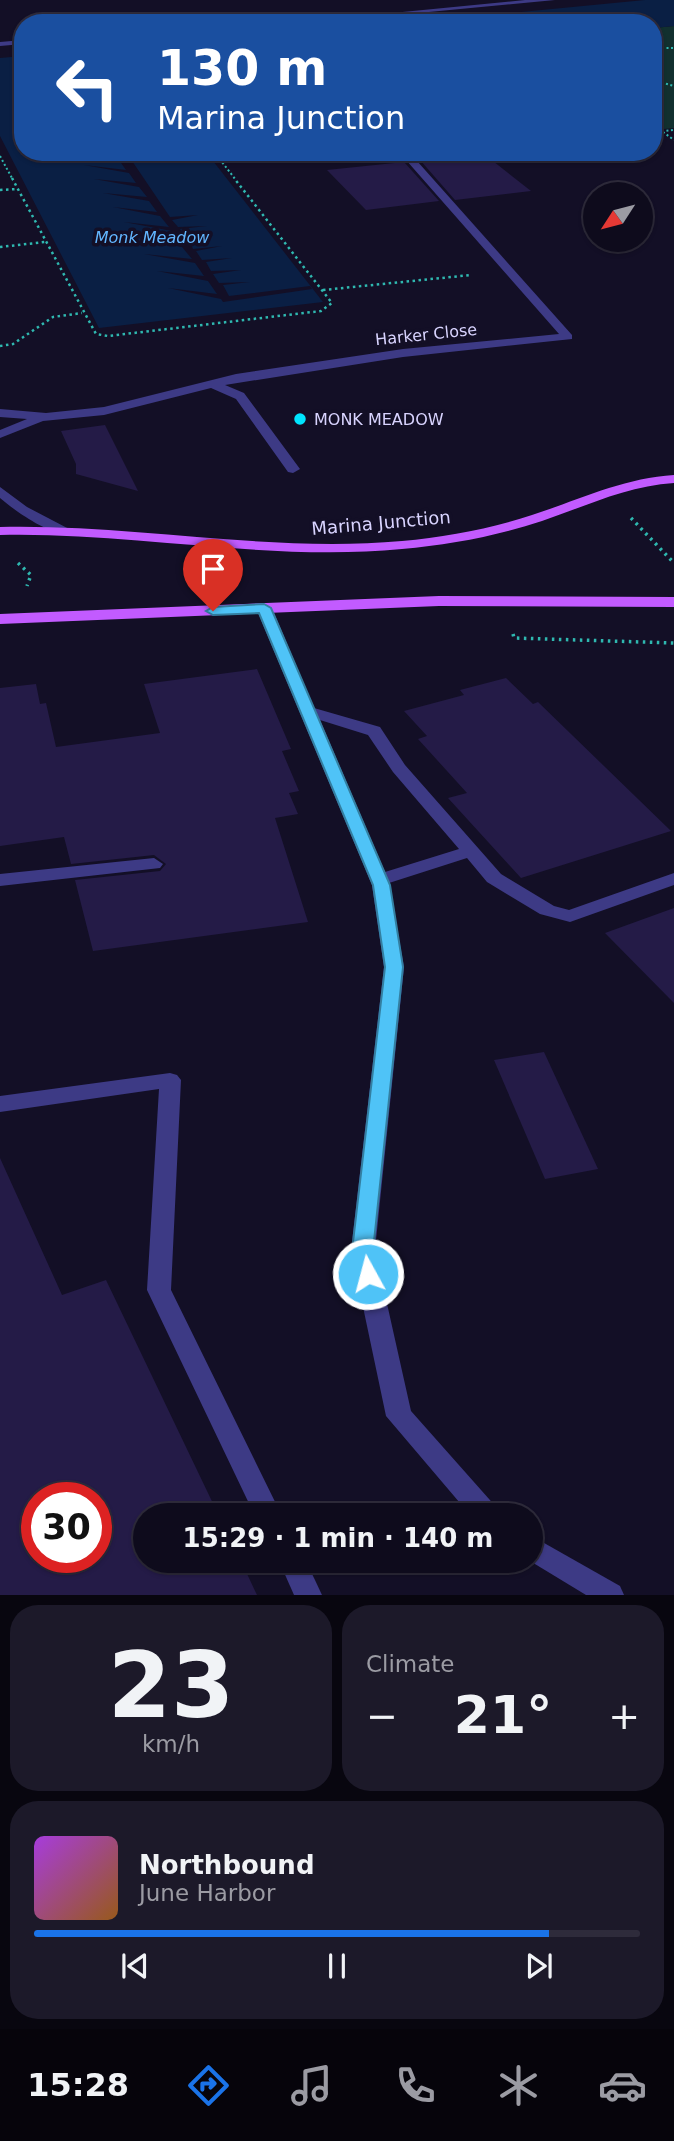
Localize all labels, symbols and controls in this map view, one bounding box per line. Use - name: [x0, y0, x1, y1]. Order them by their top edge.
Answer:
- text: 130 m: [157, 40, 327, 97]
- icon: left: [42, 42, 133, 133]
- text: Marina Junction: [157, 99, 405, 137]
- north arrow: [583, 182, 653, 252]
- map controls: [583, 182, 653, 252]
- water label: Monk Meadow: [95, 228, 210, 247]
- street label: Harker Close: [374, 320, 478, 349]
- place label: MONK MEADOW: [314, 410, 444, 429]
- marker: MONK MEADOW: [292, 411, 308, 427]
- street label: Marina Junction: [310, 506, 451, 539]
- pin: [183, 539, 243, 611]
- icon: arrive: [194, 550, 232, 588]
- position arrow: [331, 1237, 405, 1311]
- speed limit sign: 30: [21, 1482, 112, 1573]
- text: 15:29 · 1 min · 140 m: [183, 1523, 493, 1553]
- text: 23: [108, 1633, 234, 1738]
- text: Climate: [366, 1651, 455, 1677]
- text: 21°: [454, 1685, 552, 1745]
- text: −: [366, 1694, 398, 1738]
- text: +: [608, 1694, 640, 1738]
- text: km/h: [142, 1731, 200, 1757]
- text: Northbound: [139, 1850, 315, 1880]
- text: June Harbor: [139, 1880, 275, 1906]
- icon: previous: [116, 1947, 154, 1985]
- icon: pause: [318, 1947, 356, 1985]
- icon: next: [520, 1947, 558, 1985]
- icon: directions: [184, 2061, 233, 2110]
- icon: music: [287, 2061, 336, 2110]
- icon: phone: [391, 2061, 440, 2110]
- icon: climate: [494, 2061, 543, 2110]
- icon: car: [598, 2061, 647, 2110]
- text: 15:28: [27, 2066, 129, 2104]

